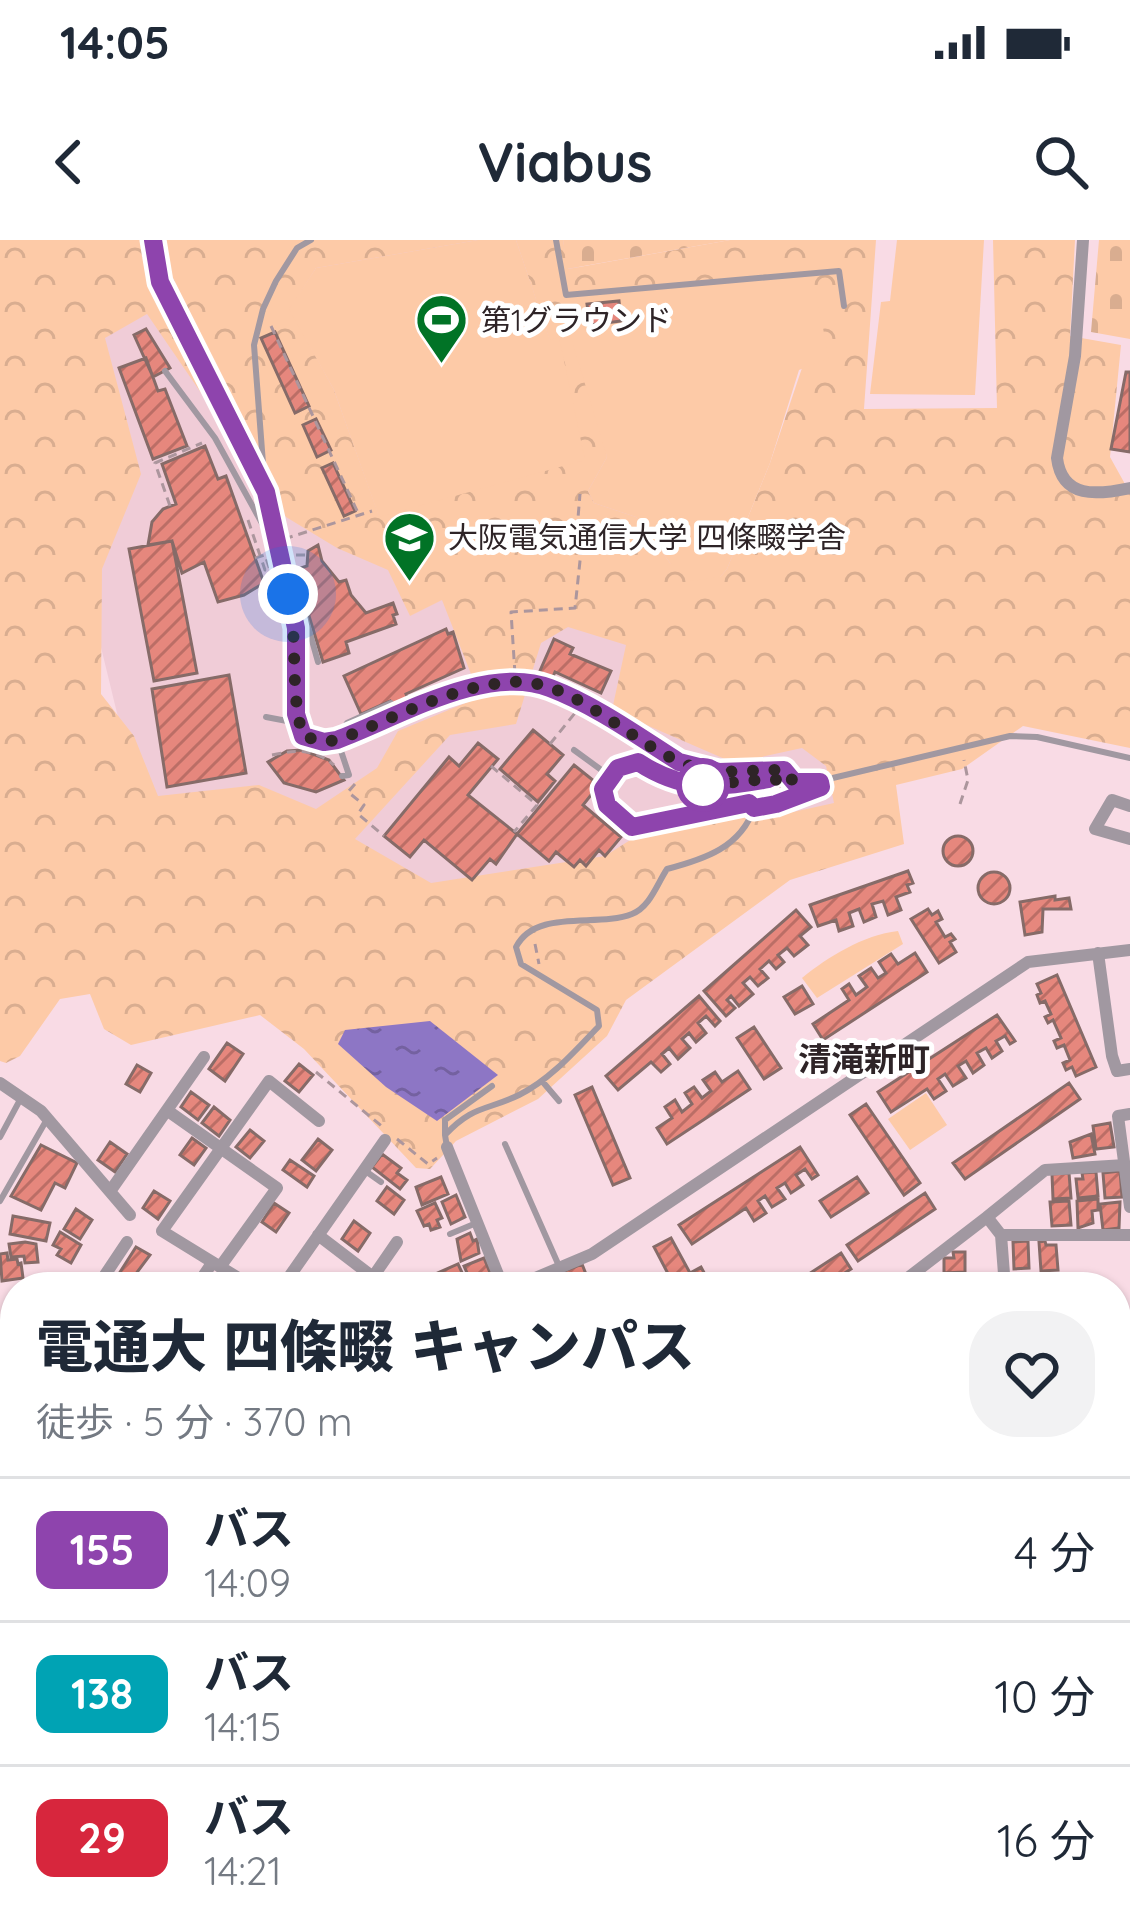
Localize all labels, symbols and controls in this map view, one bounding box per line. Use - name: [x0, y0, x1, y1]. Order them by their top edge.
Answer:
- text: 14:05: [60, 14, 170, 70]
- text: Viabus: [478, 128, 652, 196]
- icon: back: [36, 129, 102, 195]
- icon: search: [1028, 129, 1094, 195]
- sports icon: 第1グラウンド: [414, 292, 470, 366]
- place label: 第1グラウンド: [481, 301, 672, 339]
- school or university icon: 大阪電気通信大学 四條畷学舎: [381, 509, 437, 583]
- place label: 大阪電気通信大学 四條畷学舎: [448, 518, 846, 556]
- your location: [258, 564, 318, 624]
- unlabelled marker: [678, 760, 728, 810]
- district label: 清滝新町: [798, 1038, 930, 1079]
- text: 電通大 四條畷 キャンパス: [36, 1310, 695, 1381]
- button: heart: [969, 1311, 1095, 1437]
- text: 徒歩 · 5 分 · 370 m: [36, 1397, 353, 1446]
- text: バス: [204, 1500, 294, 1556]
- text: 155: [70, 1523, 134, 1576]
- text: 4 分: [1014, 1524, 1095, 1580]
- text: 14:09: [204, 1558, 291, 1607]
- text: バス: [204, 1644, 294, 1700]
- text: 138: [71, 1667, 133, 1720]
- text: 10 分: [994, 1668, 1095, 1724]
- text: 14:15: [204, 1702, 281, 1751]
- text: バス: [204, 1788, 294, 1844]
- text: 29: [78, 1811, 126, 1864]
- text: 16 分: [997, 1812, 1095, 1868]
- text: 14:21: [204, 1846, 282, 1895]

